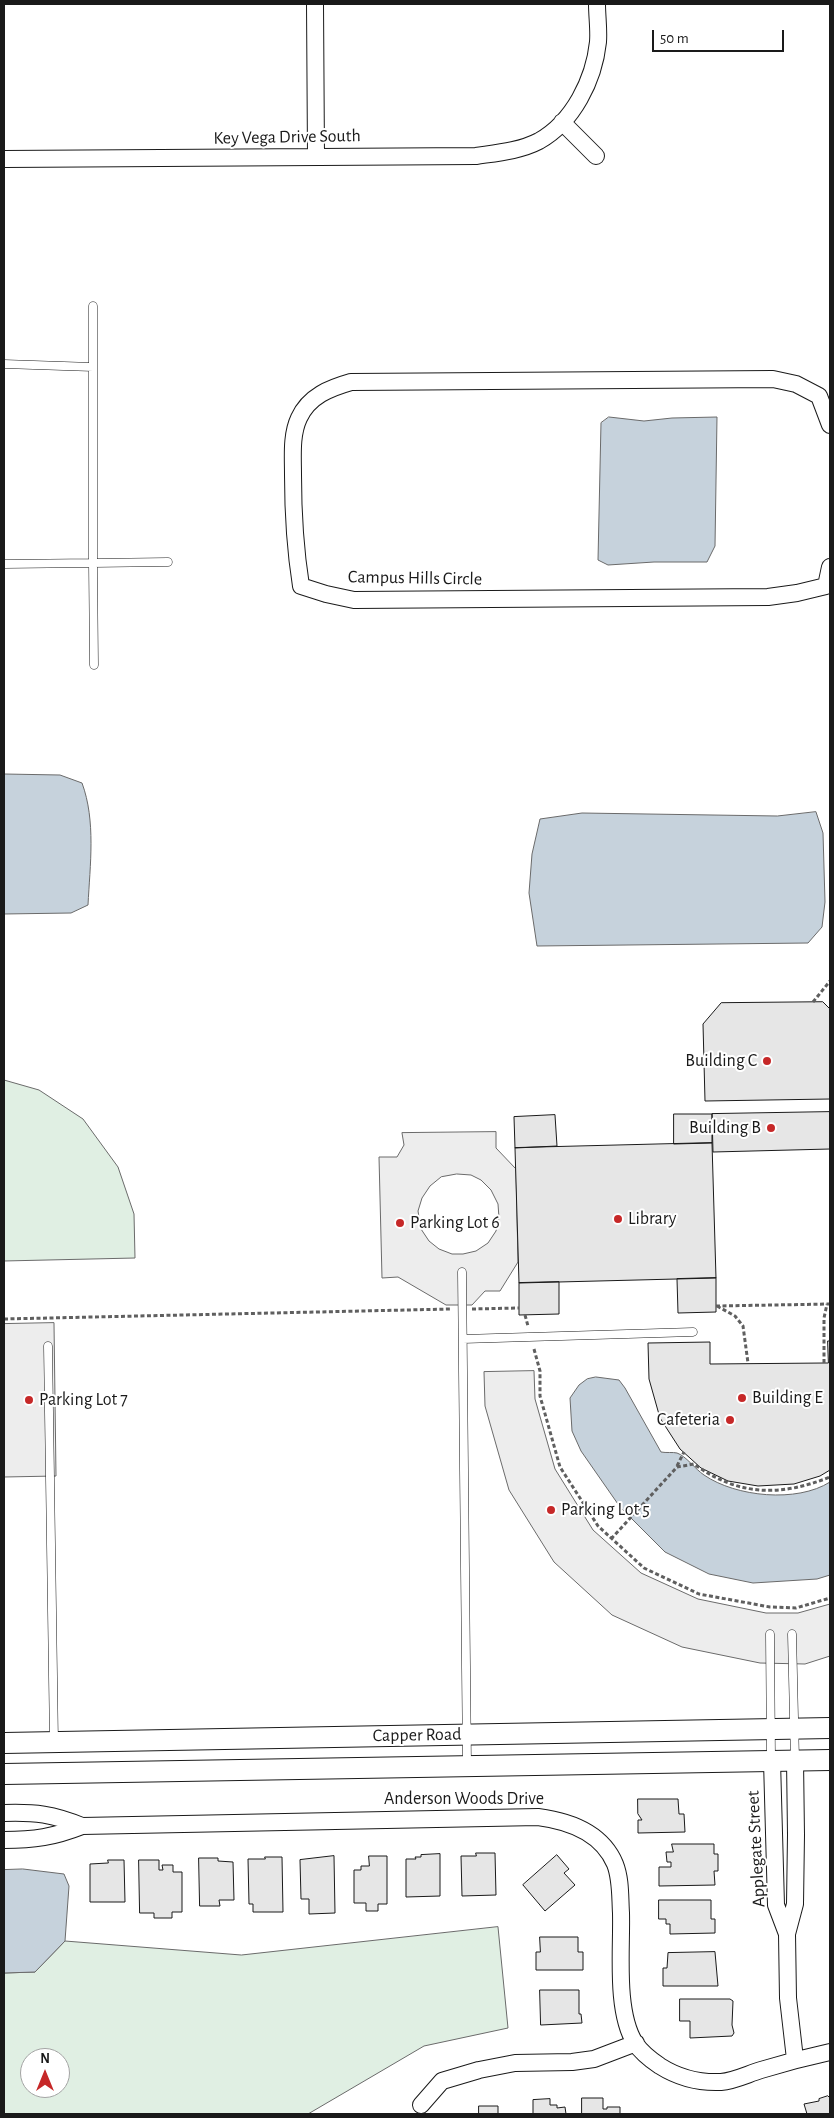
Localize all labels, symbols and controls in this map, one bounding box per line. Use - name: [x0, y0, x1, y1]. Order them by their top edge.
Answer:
- scale bar: [654, 20, 786, 52]
- text: 50 m: [660, 31, 689, 46]
- street label: Key Vega Drive South: [213, 125, 361, 149]
- street label: Campus Hills Circle: [348, 566, 482, 590]
- place label: Building C: [685, 1050, 757, 1072]
- marker: Building C: [761, 1055, 773, 1067]
- place label: Building B: [689, 1117, 761, 1139]
- marker: Building B: [765, 1122, 777, 1134]
- place label: Library: [628, 1208, 676, 1230]
- place label: Parking Lot 6: [410, 1212, 500, 1234]
- marker: Library: [612, 1213, 624, 1225]
- marker: Parking Lot 6: [394, 1217, 406, 1229]
- place label: Building E: [752, 1387, 823, 1409]
- place label: Parking Lot 7: [39, 1389, 128, 1411]
- marker: Building E: [736, 1392, 748, 1404]
- marker: Parking Lot 7: [23, 1394, 35, 1406]
- place label: Cafeteria: [657, 1409, 720, 1431]
- marker: Cafeteria: [724, 1414, 736, 1426]
- place label: Parking Lot 5: [561, 1499, 650, 1521]
- marker: Parking Lot 5: [545, 1504, 557, 1516]
- street label: Capper Road: [372, 1723, 462, 1747]
- street label: Anderson Woods Drive: [384, 1788, 544, 1810]
- street label: Applegate Street: [742, 1790, 770, 1908]
- north arrow: [20, 2048, 70, 2098]
- text: N: [40, 2052, 50, 2066]

